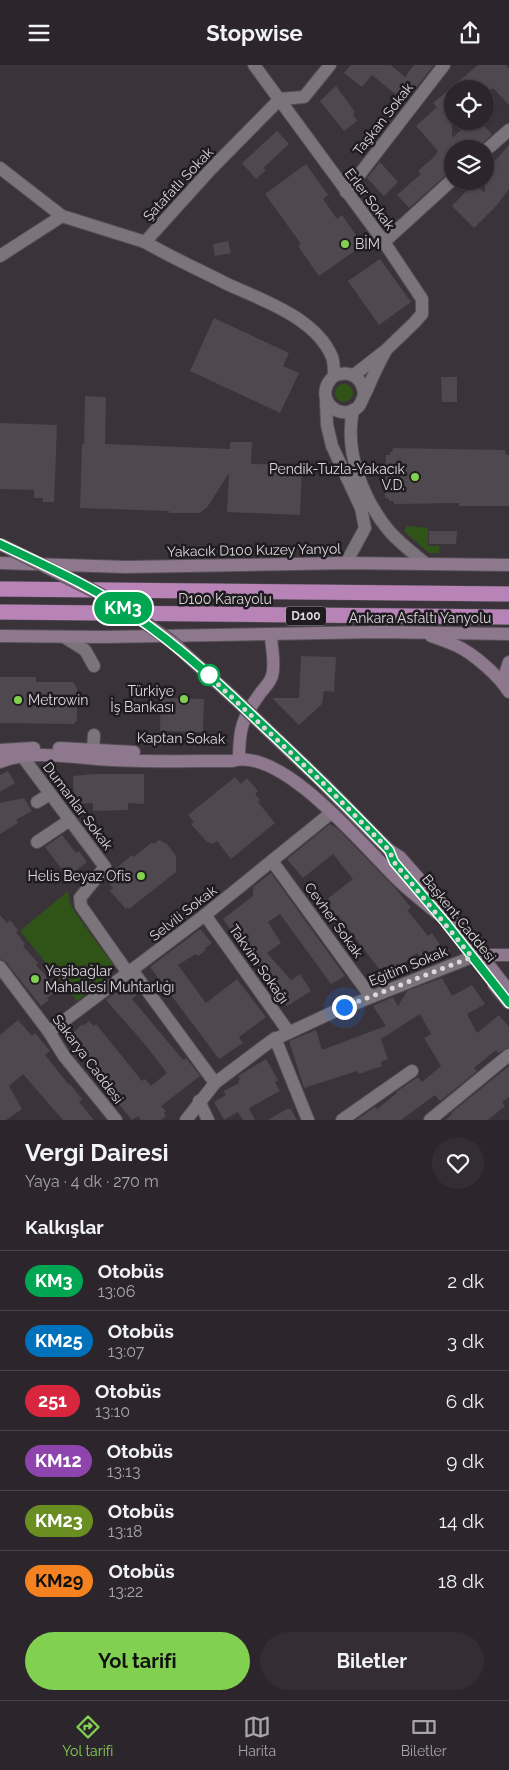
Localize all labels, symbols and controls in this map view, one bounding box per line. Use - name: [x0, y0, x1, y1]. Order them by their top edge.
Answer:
- icon: menu: [25, 19, 53, 47]
- icon: share: [456, 19, 484, 47]
- text: Stopwise: [206, 20, 303, 46]
- street label: Taşkan Sokak: [350, 79, 417, 158]
- map controls: [444, 80, 494, 190]
- button: locate: [444, 80, 494, 130]
- button: layers: [444, 140, 494, 190]
- street label: Şatafatlı Sokak: [140, 143, 217, 224]
- street label: Erler Sokak: [342, 165, 399, 233]
- place label: BİM: [355, 234, 380, 252]
- marker: BİM: [339, 238, 351, 250]
- place label: Pendik-Tuzla-Yakacık V.D.: [269, 461, 406, 493]
- marker: Pendik-Tuzla-Yakacık V.D.: [409, 471, 421, 483]
- street label: Yakacık D100 Kuzey Yanyol: [167, 540, 341, 560]
- street label: D100 Karayolu: [178, 591, 272, 607]
- line badge: KM3: [94, 592, 152, 624]
- text: KM3: [104, 597, 142, 618]
- road number: D100: [286, 607, 326, 625]
- street label: Ankara Asfaltı Yanyolu: [349, 610, 491, 626]
- unlabelled marker: [198, 664, 220, 686]
- place label: Türkiye İş Bankası: [110, 683, 174, 715]
- place label: Metrowin: [28, 692, 88, 708]
- marker: Türkiye İş Bankası: [178, 693, 190, 705]
- marker: Metrowin: [12, 694, 24, 706]
- street label: Kaptan Sokak: [137, 729, 226, 747]
- street label: Dumanlar Sokak: [40, 759, 117, 854]
- place label: Helis Beyaz Ofis: [28, 868, 131, 884]
- marker: Helis Beyaz Ofis: [135, 870, 147, 882]
- street label: Başkent Caddesi: [419, 871, 499, 965]
- street label: Cevher Sokak: [301, 879, 367, 961]
- street label: Selvili Sokak: [146, 882, 220, 944]
- street label: Takvim Sokağı: [226, 921, 292, 1007]
- street label: Eğitim Sokak: [366, 943, 450, 989]
- place label: Yeşibağlar Mahallesi Muhtarlığı: [45, 963, 174, 995]
- marker: Yeşibağlar Mahallesi Muhtarlığı: [29, 973, 41, 985]
- your location: [332, 995, 357, 1020]
- street label: Sakarya Caddesi: [49, 1011, 127, 1107]
- button: heart: [432, 1137, 484, 1189]
- text: Vergi Dairesi: [25, 1138, 169, 1167]
- text: Yaya · 4 dk · 270 m: [25, 1172, 159, 1191]
- text: Kalkışlar: [25, 1216, 104, 1238]
- text: Otobüs: [98, 1260, 164, 1282]
- text: KM3: [35, 1270, 73, 1291]
- text: 2 dk: [447, 1270, 484, 1292]
- text: 13:06: [98, 1282, 136, 1301]
- text: Otobüs: [108, 1320, 174, 1342]
- text: KM25: [35, 1330, 83, 1351]
- text: 3 dk: [447, 1330, 484, 1352]
- text: 13:07: [108, 1342, 144, 1361]
- text: Otobüs: [95, 1380, 161, 1402]
- text: 251: [38, 1390, 67, 1411]
- text: 6 dk: [446, 1390, 484, 1412]
- text: 13:10: [95, 1402, 130, 1421]
- text: Otobüs: [107, 1440, 173, 1462]
- text: KM12: [35, 1450, 82, 1471]
- text: 9 dk: [446, 1450, 484, 1472]
- text: 13:13: [107, 1462, 140, 1481]
- text: Otobüs: [108, 1500, 174, 1522]
- text: KM23: [35, 1510, 83, 1531]
- text: 14 dk: [439, 1510, 484, 1532]
- text: 13:18: [108, 1522, 143, 1541]
- text: Otobüs: [108, 1560, 175, 1582]
- text: KM29: [35, 1570, 83, 1591]
- text: 18 dk: [438, 1570, 484, 1592]
- text: 13:22: [108, 1582, 143, 1601]
- button: Yol tarifi: [25, 1632, 250, 1690]
- button: Biletler: [260, 1632, 484, 1690]
- tab: Yol tarifi: [62, 1713, 113, 1759]
- tab: Harita: [238, 1713, 276, 1759]
- tab: Biletler: [401, 1713, 447, 1759]

